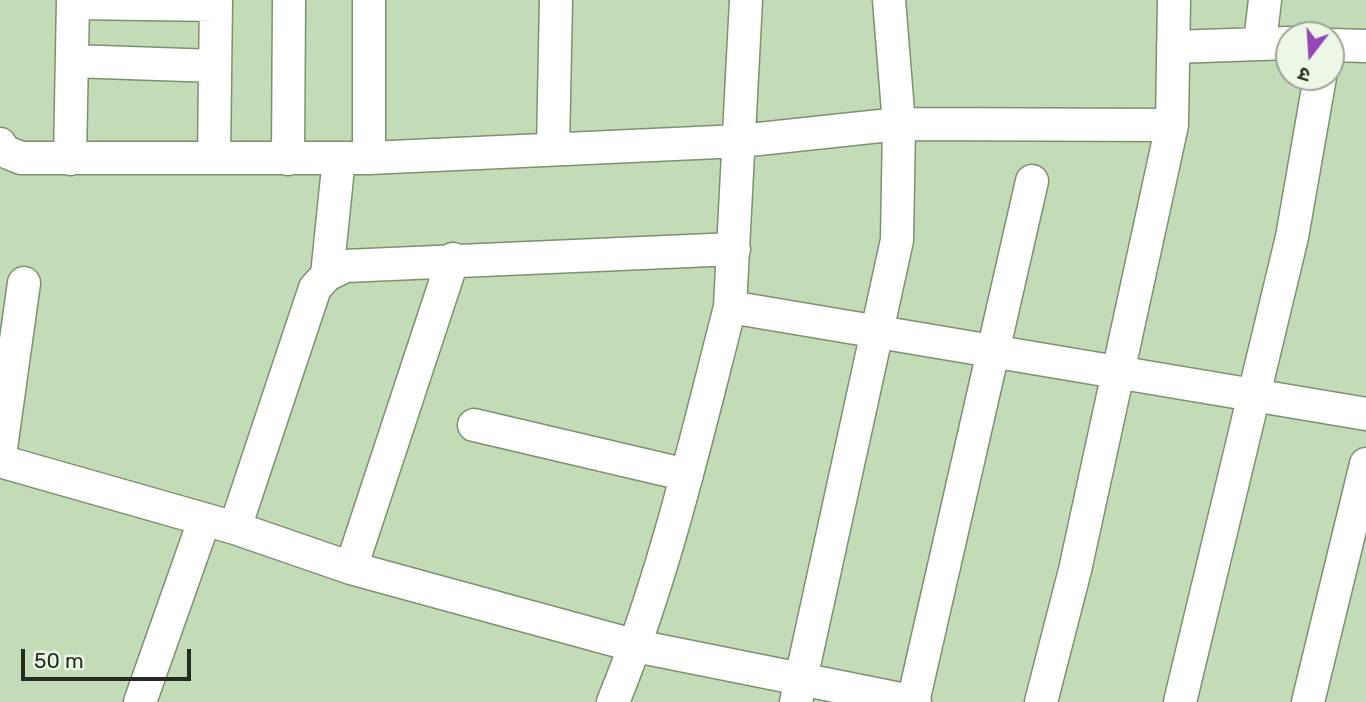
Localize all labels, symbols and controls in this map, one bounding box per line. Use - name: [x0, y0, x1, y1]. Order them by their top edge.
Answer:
- north arrow: [1275, 21, 1345, 91]
- text: उ: [1296, 62, 1313, 87]
- scale bar: [24, 636, 194, 680]
- text: 50 m: [34, 648, 84, 673]

